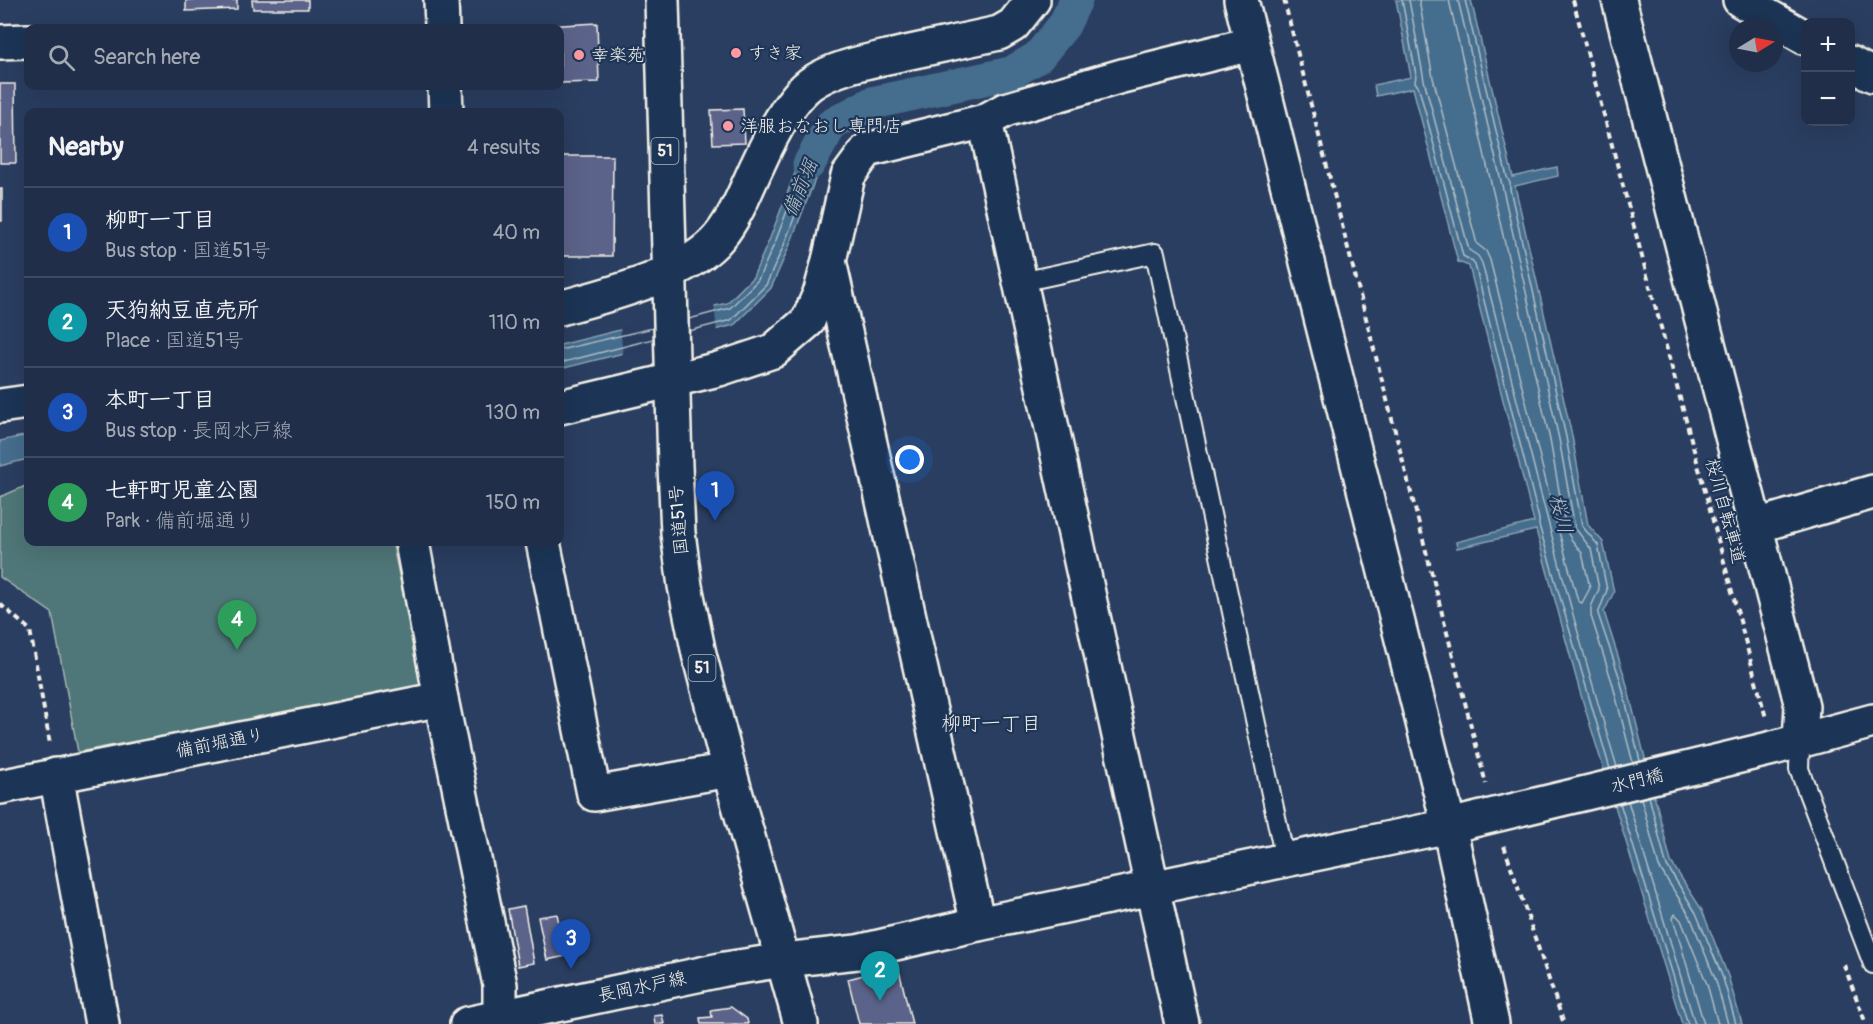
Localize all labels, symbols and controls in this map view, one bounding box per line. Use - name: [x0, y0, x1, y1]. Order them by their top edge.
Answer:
- north arrow: [1729, 18, 1783, 72]
- map controls: [1801, 18, 1855, 126]
- button: +: [1801, 18, 1855, 72]
- search box: [24, 24, 564, 90]
- icon: search: [45, 41, 78, 74]
- place label: すき家: [748, 42, 802, 65]
- text: Search here: [93, 43, 200, 71]
- place label: 幸楽苑: [591, 44, 645, 67]
- marker: すき家: [729, 46, 743, 60]
- marker: 幸楽苑: [572, 48, 586, 62]
- button: −: [1801, 72, 1855, 126]
- place label: 洋服おなおし専門店: [740, 115, 902, 138]
- marker: 洋服おなおし専門店: [721, 119, 735, 133]
- text: Nearby: [48, 131, 124, 163]
- text: 4 results: [467, 135, 540, 160]
- road number: 51: [652, 138, 678, 164]
- water label: 備前堀: [777, 155, 824, 220]
- text: 柳町一丁目: [105, 206, 215, 234]
- text: 1: [64, 220, 71, 245]
- text: 40 m: [493, 220, 540, 245]
- text: Bus stop · 国道51号: [105, 238, 271, 263]
- text: 天狗納豆直売所: [105, 296, 259, 324]
- text: 2: [62, 310, 73, 335]
- text: 110 m: [489, 310, 540, 335]
- text: Place · 国道51号: [105, 328, 244, 353]
- text: 本町一丁目: [105, 386, 215, 414]
- text: 3: [62, 400, 73, 425]
- text: 130 m: [485, 400, 540, 425]
- text: Bus stop · 長岡水戸線: [105, 418, 292, 443]
- your location: [895, 445, 924, 474]
- street label: 桜川自転車道: [1700, 456, 1750, 566]
- pin: 1: [696, 472, 734, 521]
- text: 七軒町児童公園: [105, 476, 259, 504]
- street label: 国道51号: [664, 484, 694, 556]
- text: 4: [62, 490, 73, 515]
- text: 150 m: [486, 490, 540, 515]
- water label: 桜川: [1544, 492, 1578, 536]
- text: Park · 備前堀通り: [105, 508, 255, 533]
- pin: 4: [218, 600, 256, 650]
- road number: 51: [688, 655, 716, 681]
- district label: 柳町一丁目: [941, 711, 1041, 736]
- street label: 備前堀通り: [174, 723, 266, 763]
- street label: 水門橋: [1608, 763, 1666, 799]
- pin: 3: [552, 920, 590, 969]
- pin: 2: [860, 952, 900, 1001]
- street label: 長岡水戸線: [596, 966, 688, 1008]

